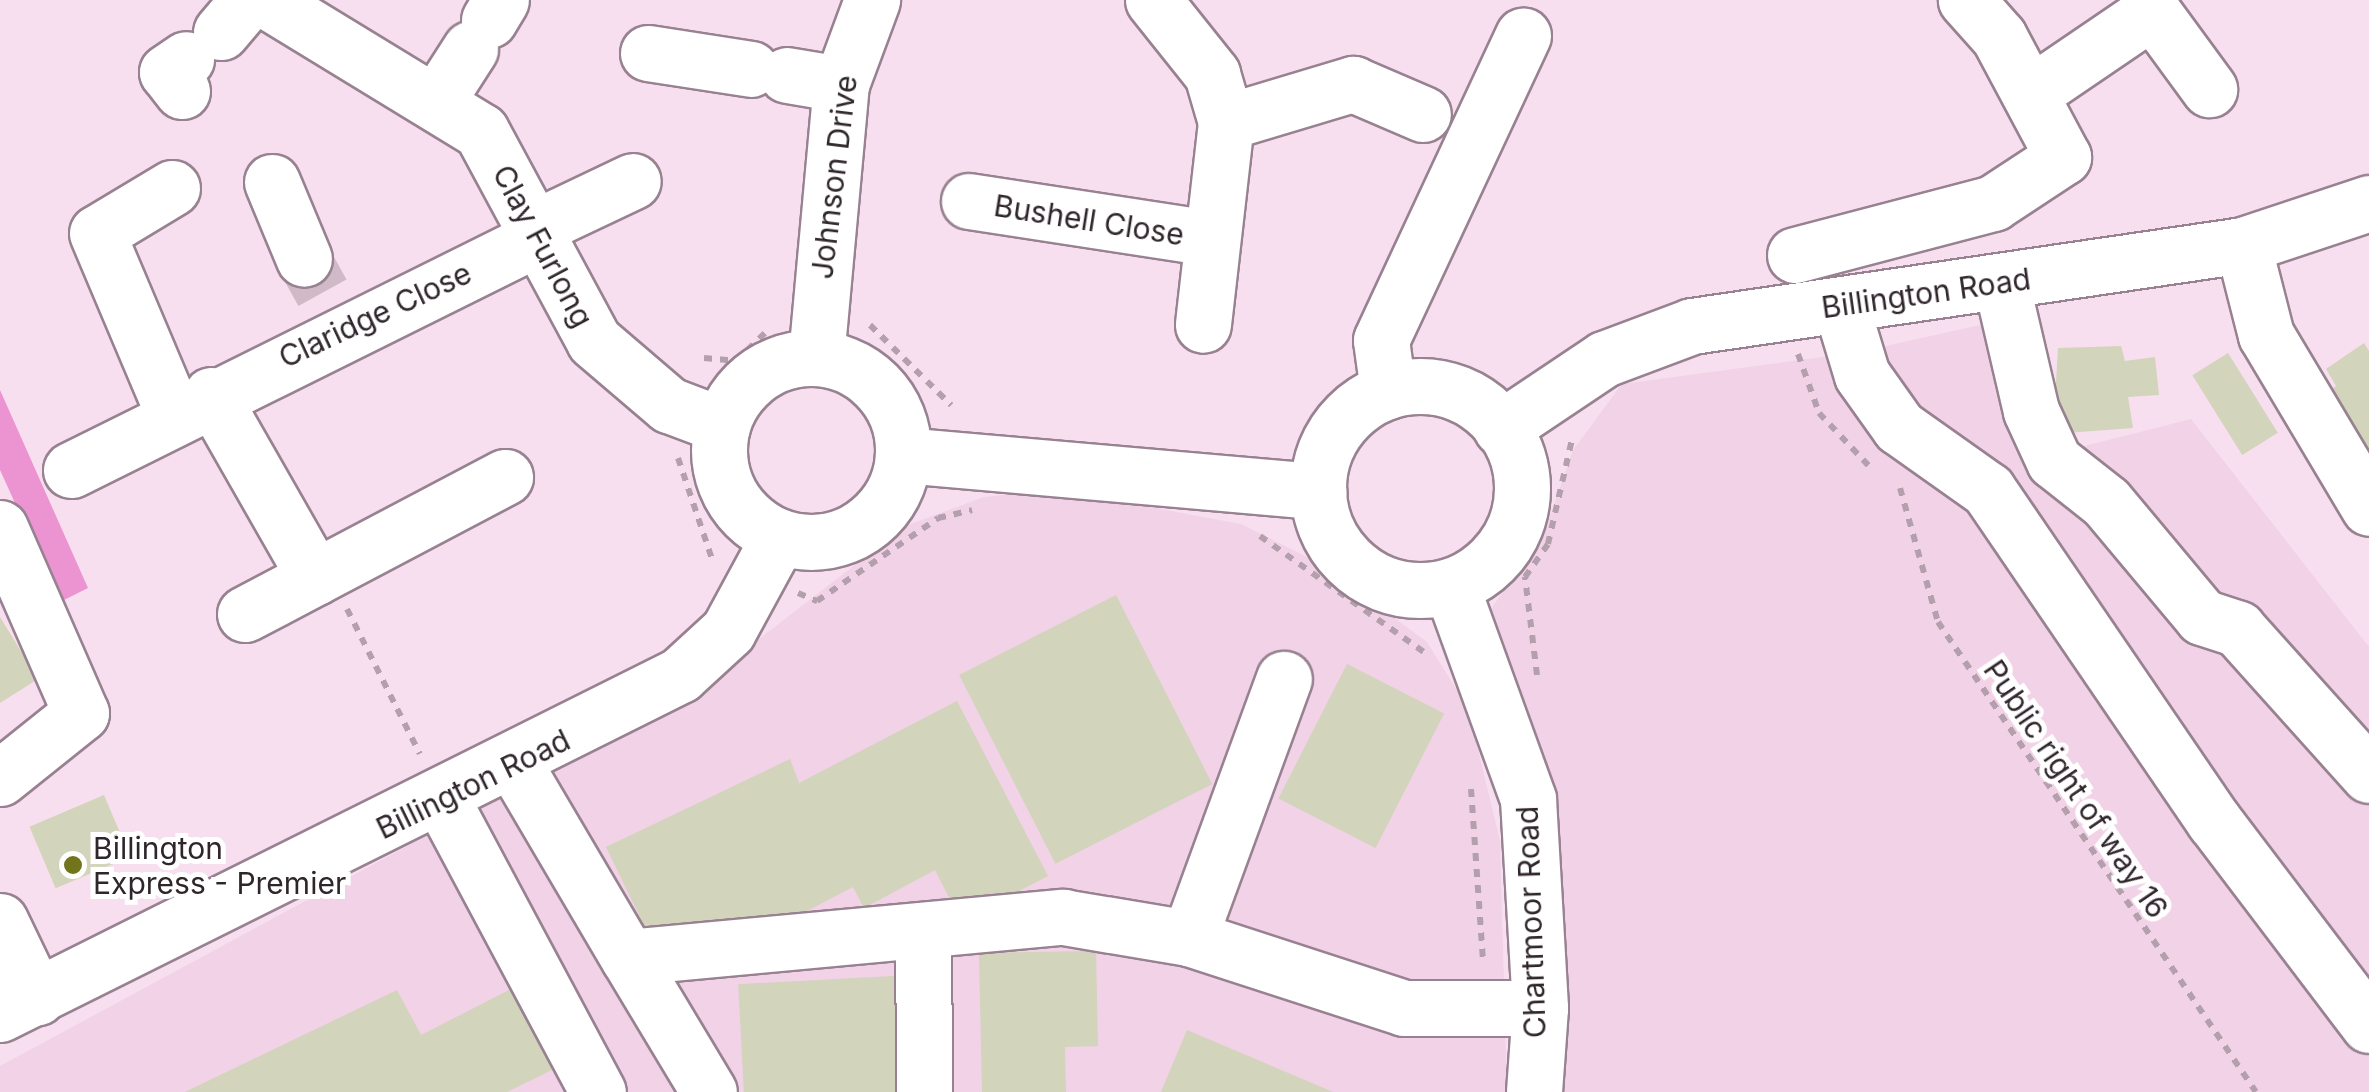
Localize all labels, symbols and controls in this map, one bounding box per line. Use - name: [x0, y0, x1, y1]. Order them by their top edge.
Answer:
- street label: Johnson Drive: [804, 73, 864, 281]
- street label: Clay Furlong: [485, 159, 601, 333]
- street label: Bushell Close: [991, 187, 1187, 253]
- street label: Claridge Close: [273, 255, 477, 375]
- street label: Billington Road: [1819, 261, 2033, 325]
- street label: Public right of way 16: [1976, 653, 2176, 925]
- street label: Billington Road: [370, 722, 576, 846]
- street label: Chartmoor Road: [1509, 805, 1553, 1039]
- place label: Billington Express - Premier: [93, 830, 346, 900]
- marker: Billington Express - Premier: [62, 854, 84, 876]

